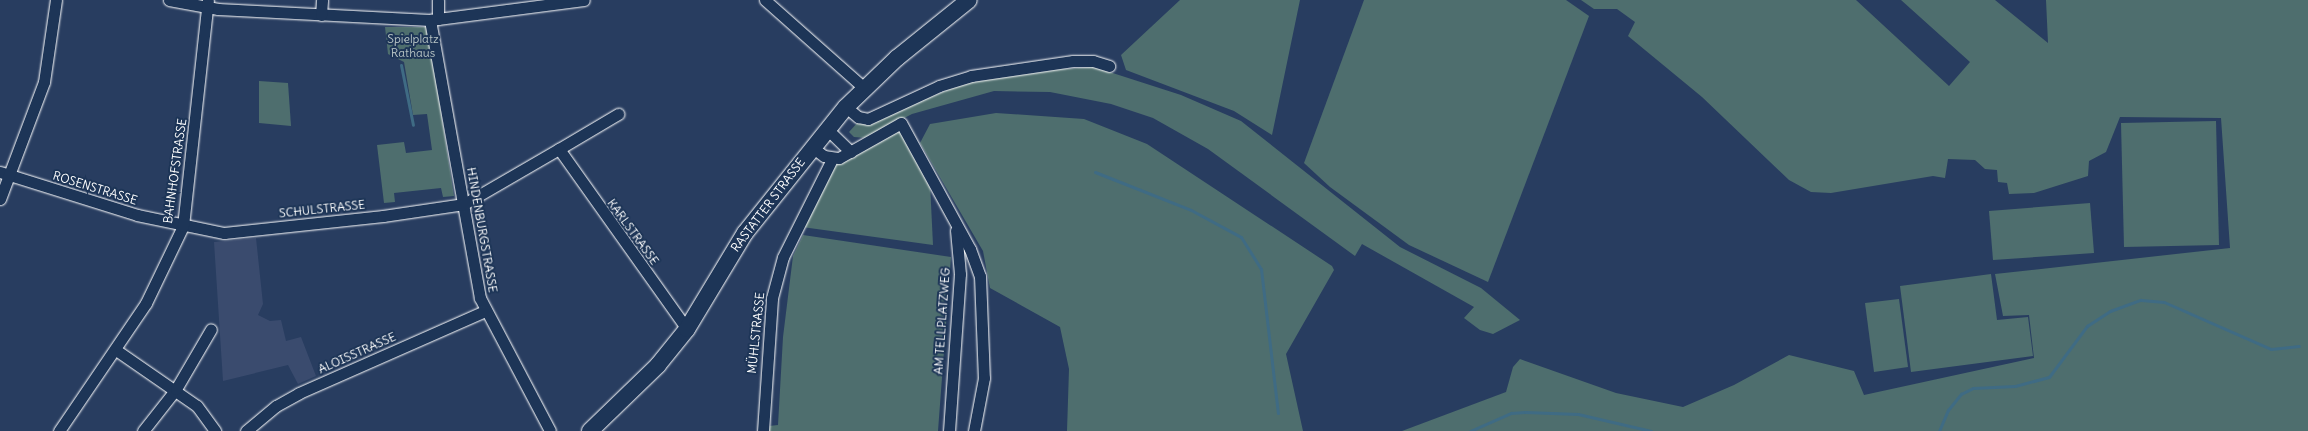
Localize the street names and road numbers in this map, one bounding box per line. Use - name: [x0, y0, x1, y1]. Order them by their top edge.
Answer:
- street label: BAHNHOFSTRASSE: [161, 118, 189, 224]
- street label: RASTATTER STRASSE: [728, 155, 808, 255]
- street label: HINDENBURGSTRASSE: [464, 166, 500, 294]
- street label: ROSENSTRASSE: [51, 168, 139, 208]
- street label: KARLSTRASSE: [604, 196, 662, 268]
- street label: SCHULSTRASSE: [278, 197, 366, 221]
- street label: AM TELLPLATZWEG: [931, 267, 953, 375]
- street label: MÜHLSTRASSE: [745, 292, 767, 374]
- street label: ALOISSTRASSE: [316, 329, 398, 377]

